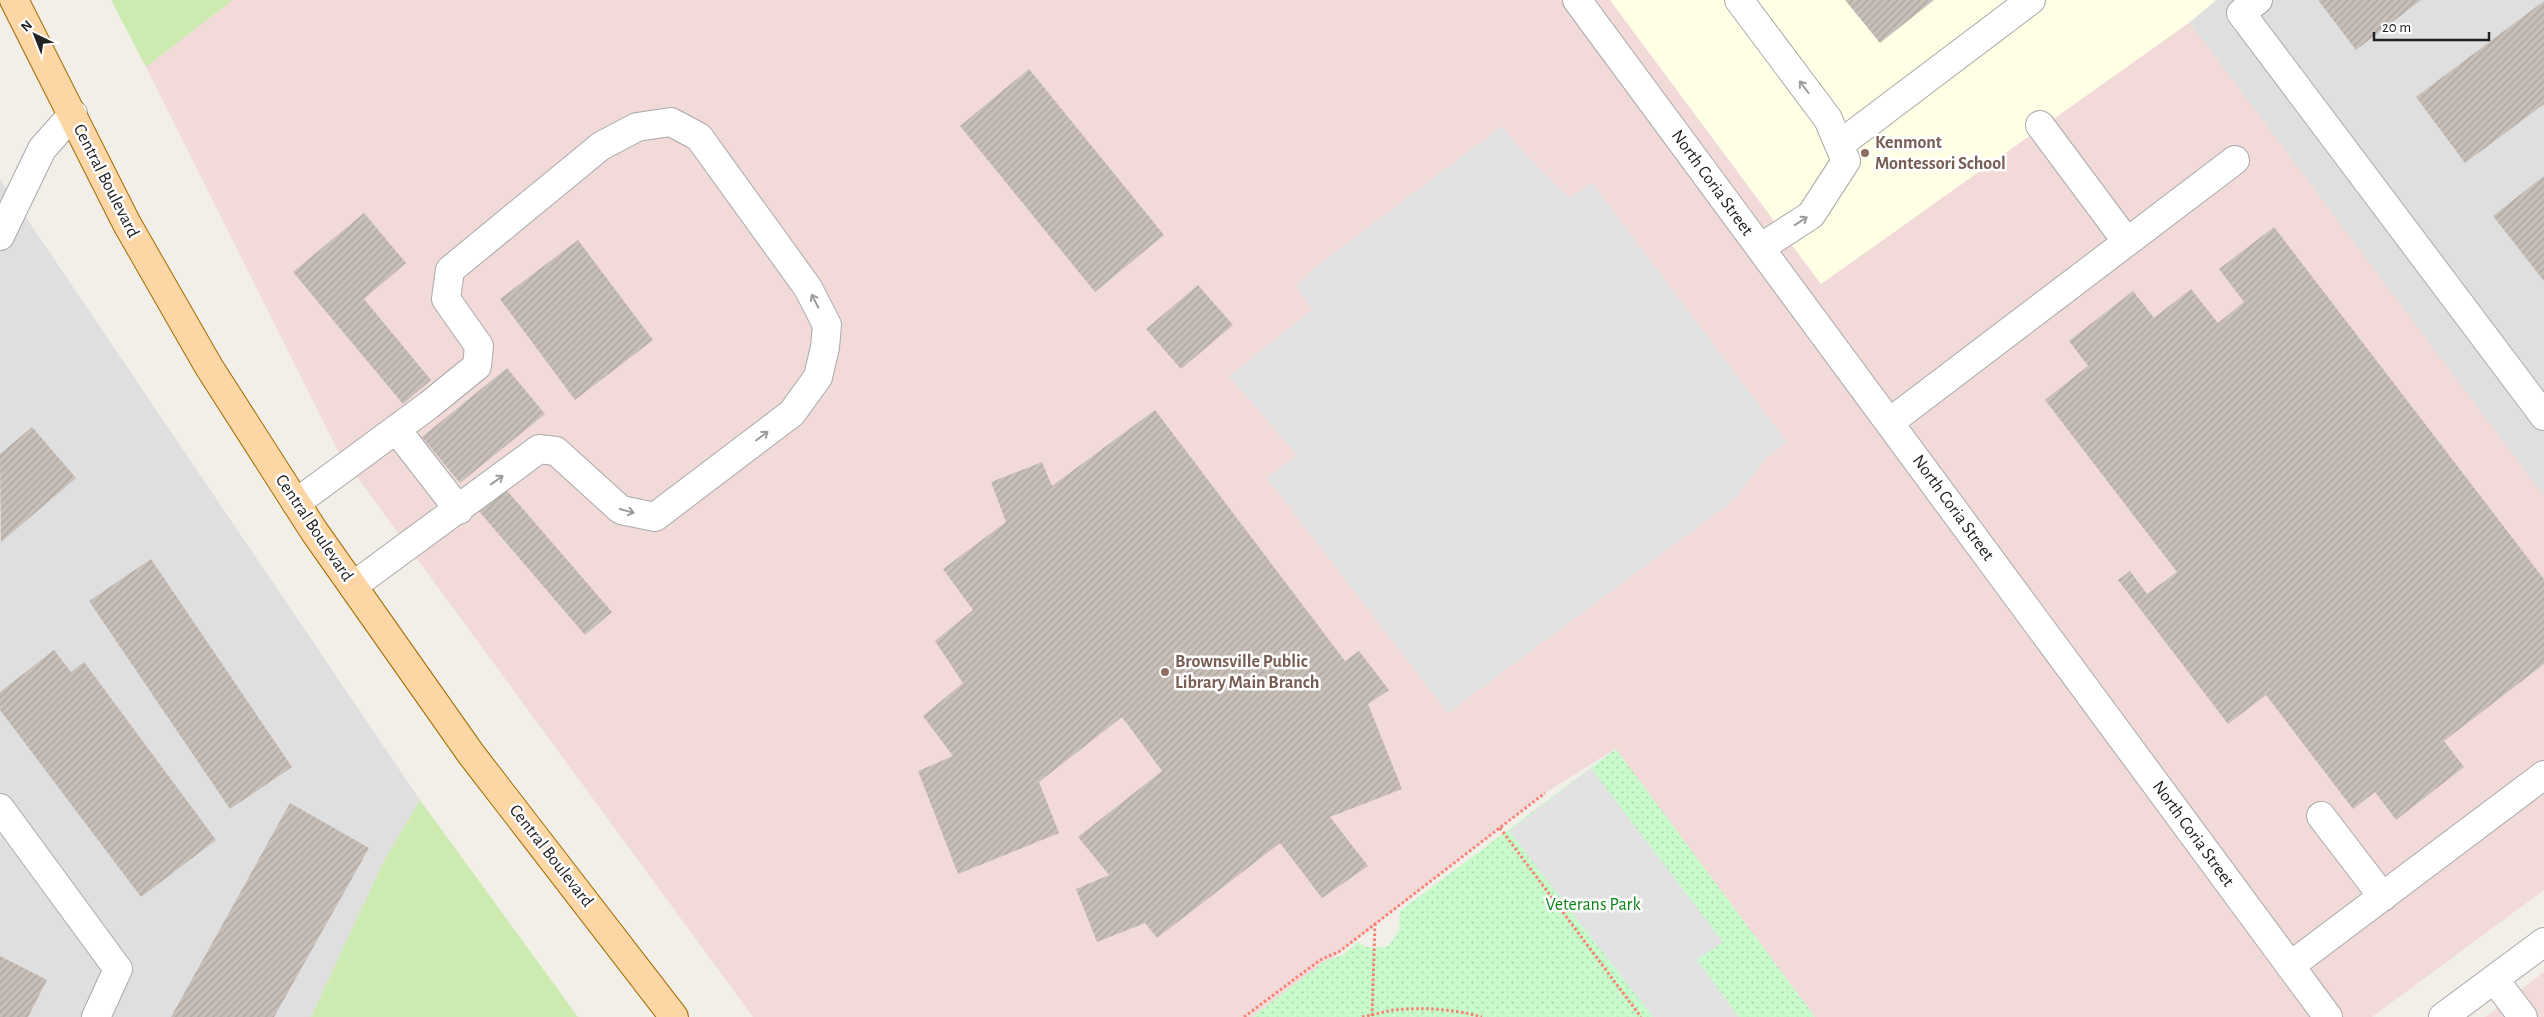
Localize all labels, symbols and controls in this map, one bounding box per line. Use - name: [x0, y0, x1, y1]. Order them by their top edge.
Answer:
- north arrow: [10, 10, 60, 60]
- scale bar: [2374, 10, 2489, 42]
- text: N: [18, 18, 35, 35]
- text: 20 m: [2382, 20, 2411, 35]
- one-way arrow: [1799, 80, 1809, 94]
- street label: Central Boulevard: [70, 121, 142, 241]
- street label: North Coria Street: [1668, 127, 1756, 239]
- place label: Kenmont Montessori School: [1875, 134, 2006, 173]
- marker: Kenmont Montessori School: [1859, 147, 1871, 159]
- one-way arrow: [1794, 216, 1808, 227]
- one-way arrow: [810, 294, 819, 309]
- one-way arrow: [755, 431, 769, 441]
- street label: North Coria Street: [1909, 452, 1997, 564]
- street label: Central Boulevard: [272, 471, 356, 585]
- one-way arrow: [490, 475, 504, 485]
- one-way arrow: [619, 506, 635, 516]
- place label: Brownsville Public Library Main Branch: [1175, 653, 1319, 692]
- marker: Brownsville Public Library Main Branch: [1159, 666, 1171, 678]
- street label: North Coria Street: [2149, 778, 2237, 890]
- street label: Central Boulevard: [506, 801, 596, 911]
- park label: Veterans Park: [1545, 896, 1641, 914]

